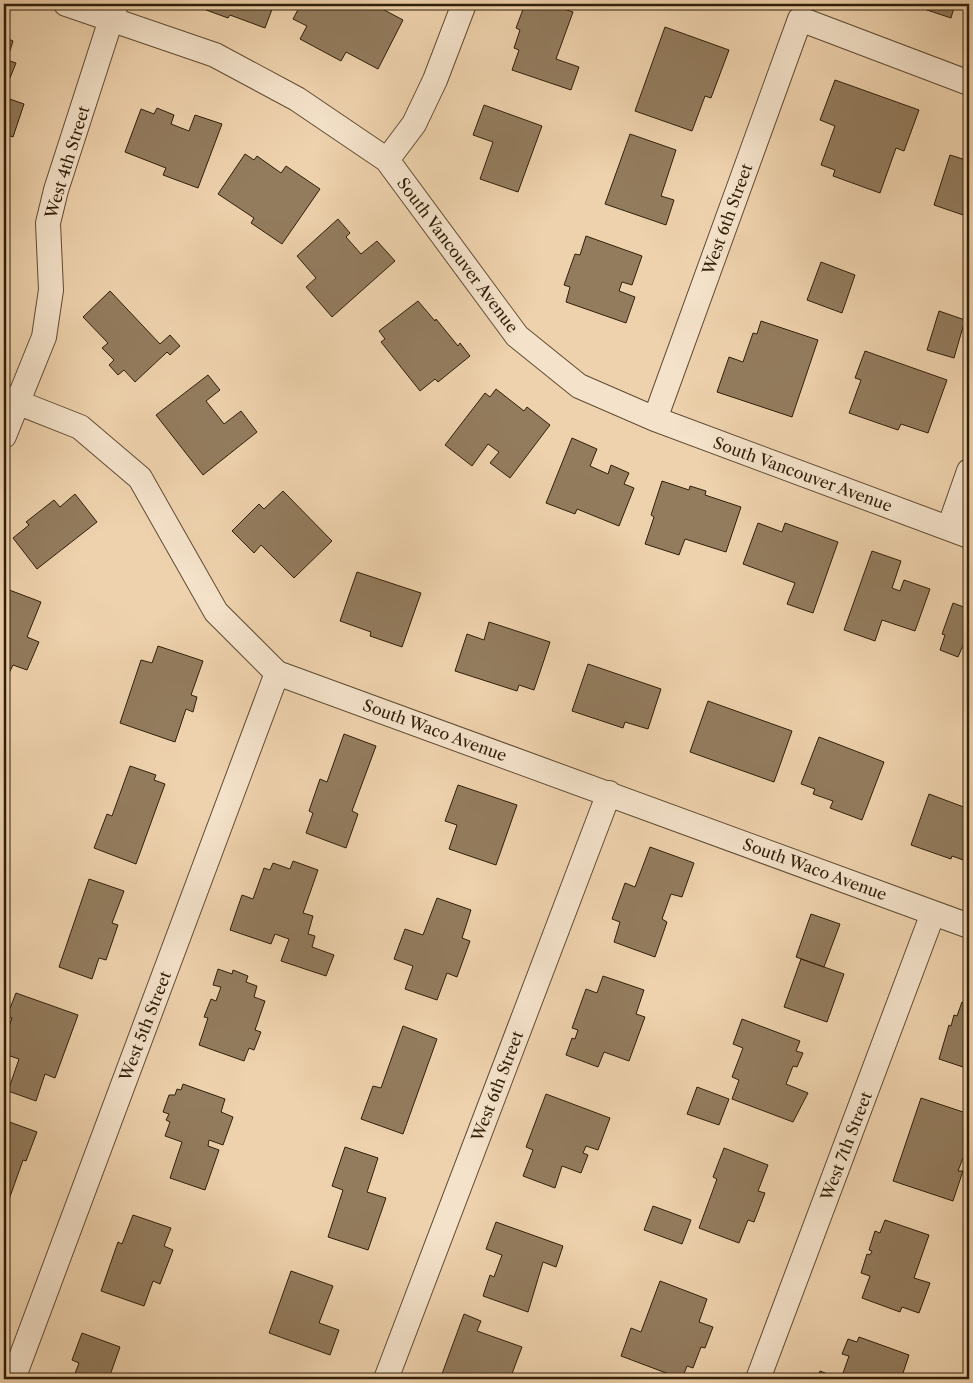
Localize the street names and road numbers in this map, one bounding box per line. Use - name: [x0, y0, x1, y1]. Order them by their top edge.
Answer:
- street label: West 4th Street: [40, 103, 94, 222]
- street label: West 6th Street: [697, 160, 756, 278]
- street label: South Vancouver Avenue: [393, 173, 523, 337]
- street label: South Vancouver Avenue: [711, 432, 895, 516]
- street label: South Waco Avenue: [360, 695, 510, 765]
- street label: South Waco Avenue: [740, 834, 890, 904]
- street label: West 5th Street: [115, 968, 175, 1085]
- street label: West 6th Street: [466, 1028, 527, 1145]
- street label: West 7th Street: [816, 1088, 876, 1204]

